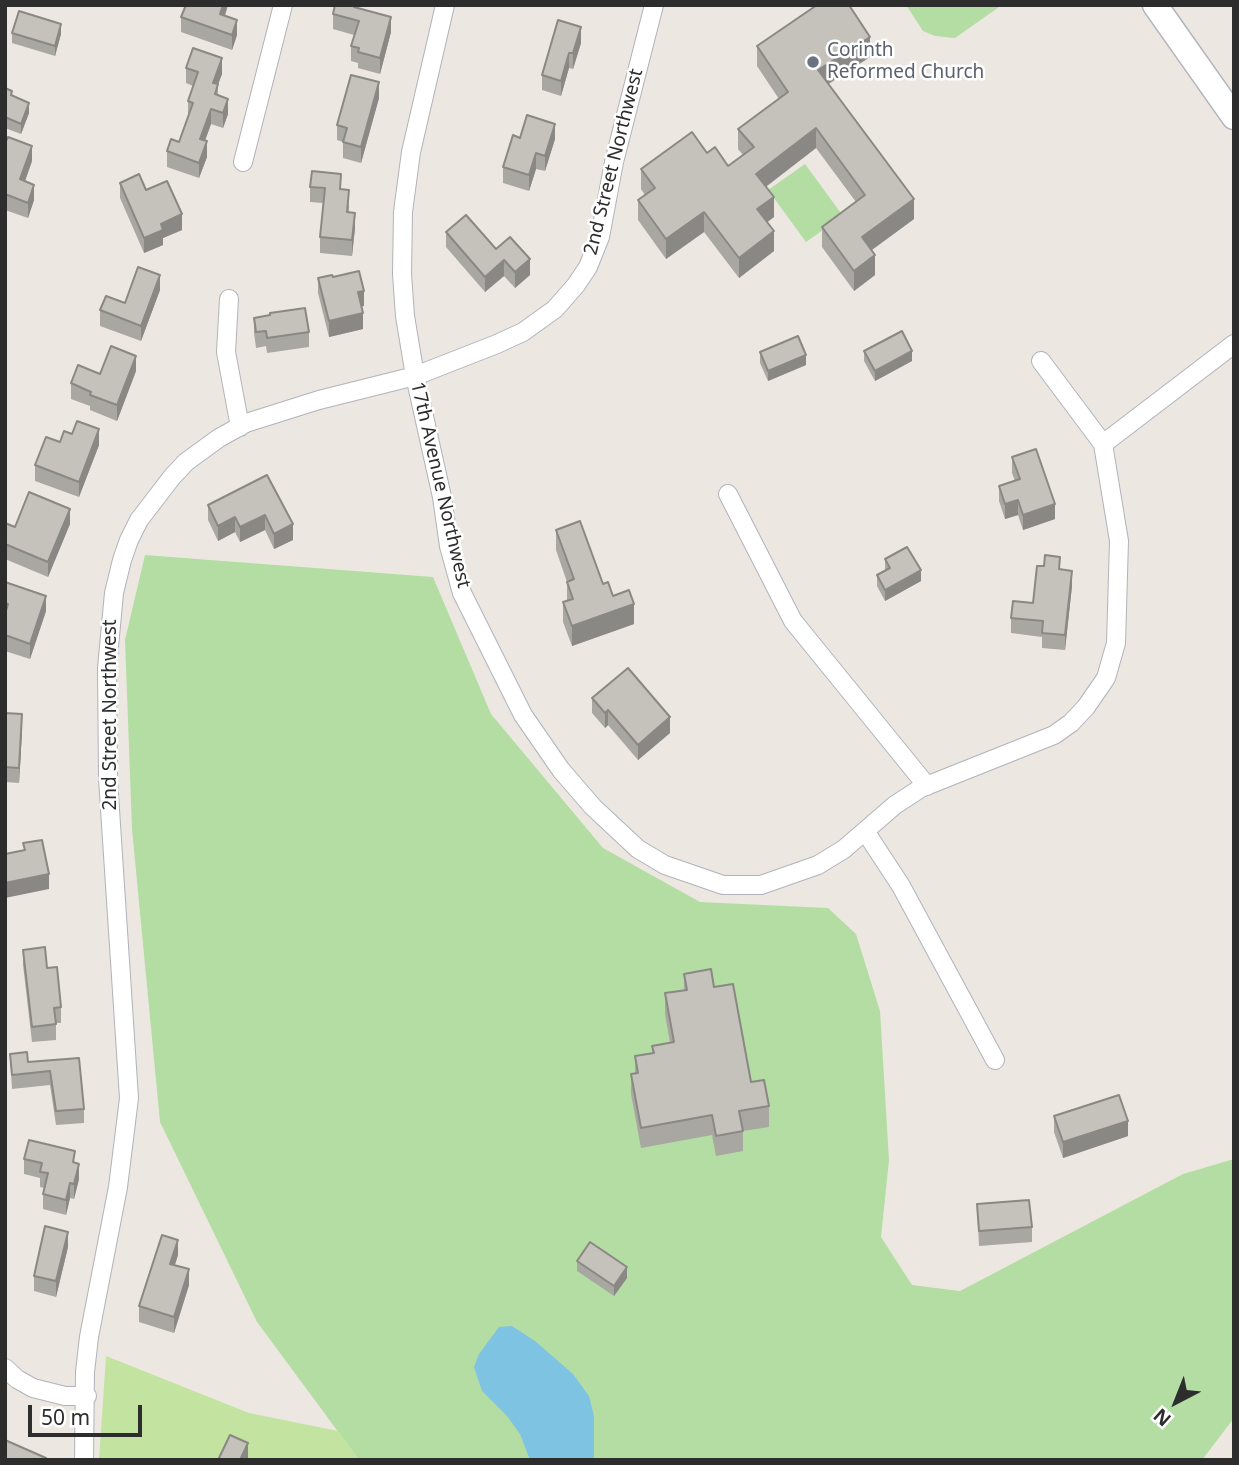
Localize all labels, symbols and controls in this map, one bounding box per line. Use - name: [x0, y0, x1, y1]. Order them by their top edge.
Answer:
- place label: Corinth Reformed Church: [827, 40, 984, 84]
- marker: Corinth Reformed Church: [805, 54, 821, 70]
- street label: 2nd Street Northwest: [580, 66, 648, 258]
- street label: 17th Avenue Northwest: [405, 380, 475, 590]
- street label: 2nd Street Northwest: [100, 619, 122, 811]
- north arrow: [1141, 1367, 1211, 1437]
- scale bar: [32, 1392, 145, 1436]
- text: 50 m: [41, 1403, 90, 1431]
- text: N: [1148, 1403, 1176, 1432]

